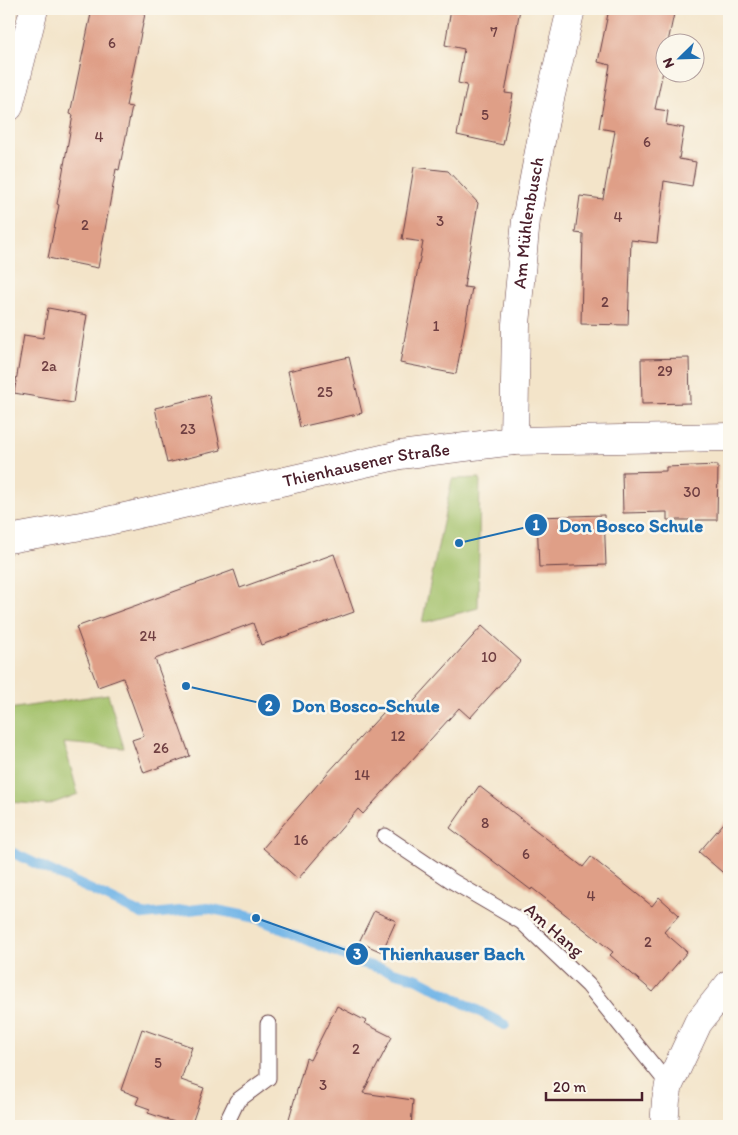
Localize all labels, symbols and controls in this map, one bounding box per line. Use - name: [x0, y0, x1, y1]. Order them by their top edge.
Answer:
- house number: 7: [490, 23, 498, 41]
- north arrow: [656, 32, 706, 82]
- house number: 6: [108, 34, 116, 52]
- text: N: [659, 55, 678, 71]
- house number: 5: [481, 106, 489, 124]
- house number: 4: [94, 128, 104, 146]
- house number: 6: [643, 133, 651, 151]
- street label: Am Mühlenbusch: [508, 155, 549, 290]
- house number: 4: [613, 208, 623, 226]
- house number: 3: [436, 212, 444, 230]
- house number: 2: [81, 216, 89, 234]
- house number: 2: [601, 293, 609, 311]
- house number: 1: [433, 317, 440, 335]
- house number: 2a: [41, 357, 57, 375]
- house number: 29: [657, 362, 673, 380]
- house number: 25: [317, 383, 333, 401]
- house number: 23: [180, 420, 196, 438]
- street label: Thienhausener Straße: [280, 438, 451, 492]
- house number: 30: [683, 483, 701, 501]
- callout: Don Bosco Schule: [524, 508, 713, 542]
- text: Don Bosco Schule: [559, 514, 703, 537]
- text: 1: [533, 516, 540, 534]
- house number: 24: [140, 627, 156, 645]
- house number: 10: [481, 648, 497, 666]
- callout: Don Bosco-Schule: [257, 688, 450, 722]
- text: Don Bosco-Schule: [292, 694, 440, 717]
- text: 2: [265, 697, 273, 715]
- house number: 12: [391, 727, 406, 745]
- house number: 26: [153, 739, 169, 757]
- house number: 14: [354, 766, 370, 784]
- house number: 8: [481, 814, 489, 832]
- house number: 16: [294, 831, 309, 849]
- house number: 6: [522, 845, 530, 863]
- house number: 4: [586, 887, 596, 905]
- street label: Am Hang: [520, 898, 589, 962]
- house number: 2: [644, 933, 652, 951]
- callout: Thienhauser Bach: [345, 937, 535, 971]
- text: Thienhauser Bach: [378, 942, 526, 965]
- text: 3: [353, 945, 361, 963]
- house number: 2: [352, 1040, 360, 1058]
- house number: 5: [154, 1054, 162, 1072]
- scale bar: [546, 1070, 642, 1102]
- house number: 3: [319, 1076, 327, 1094]
- text: 20 m: [553, 1078, 587, 1096]

